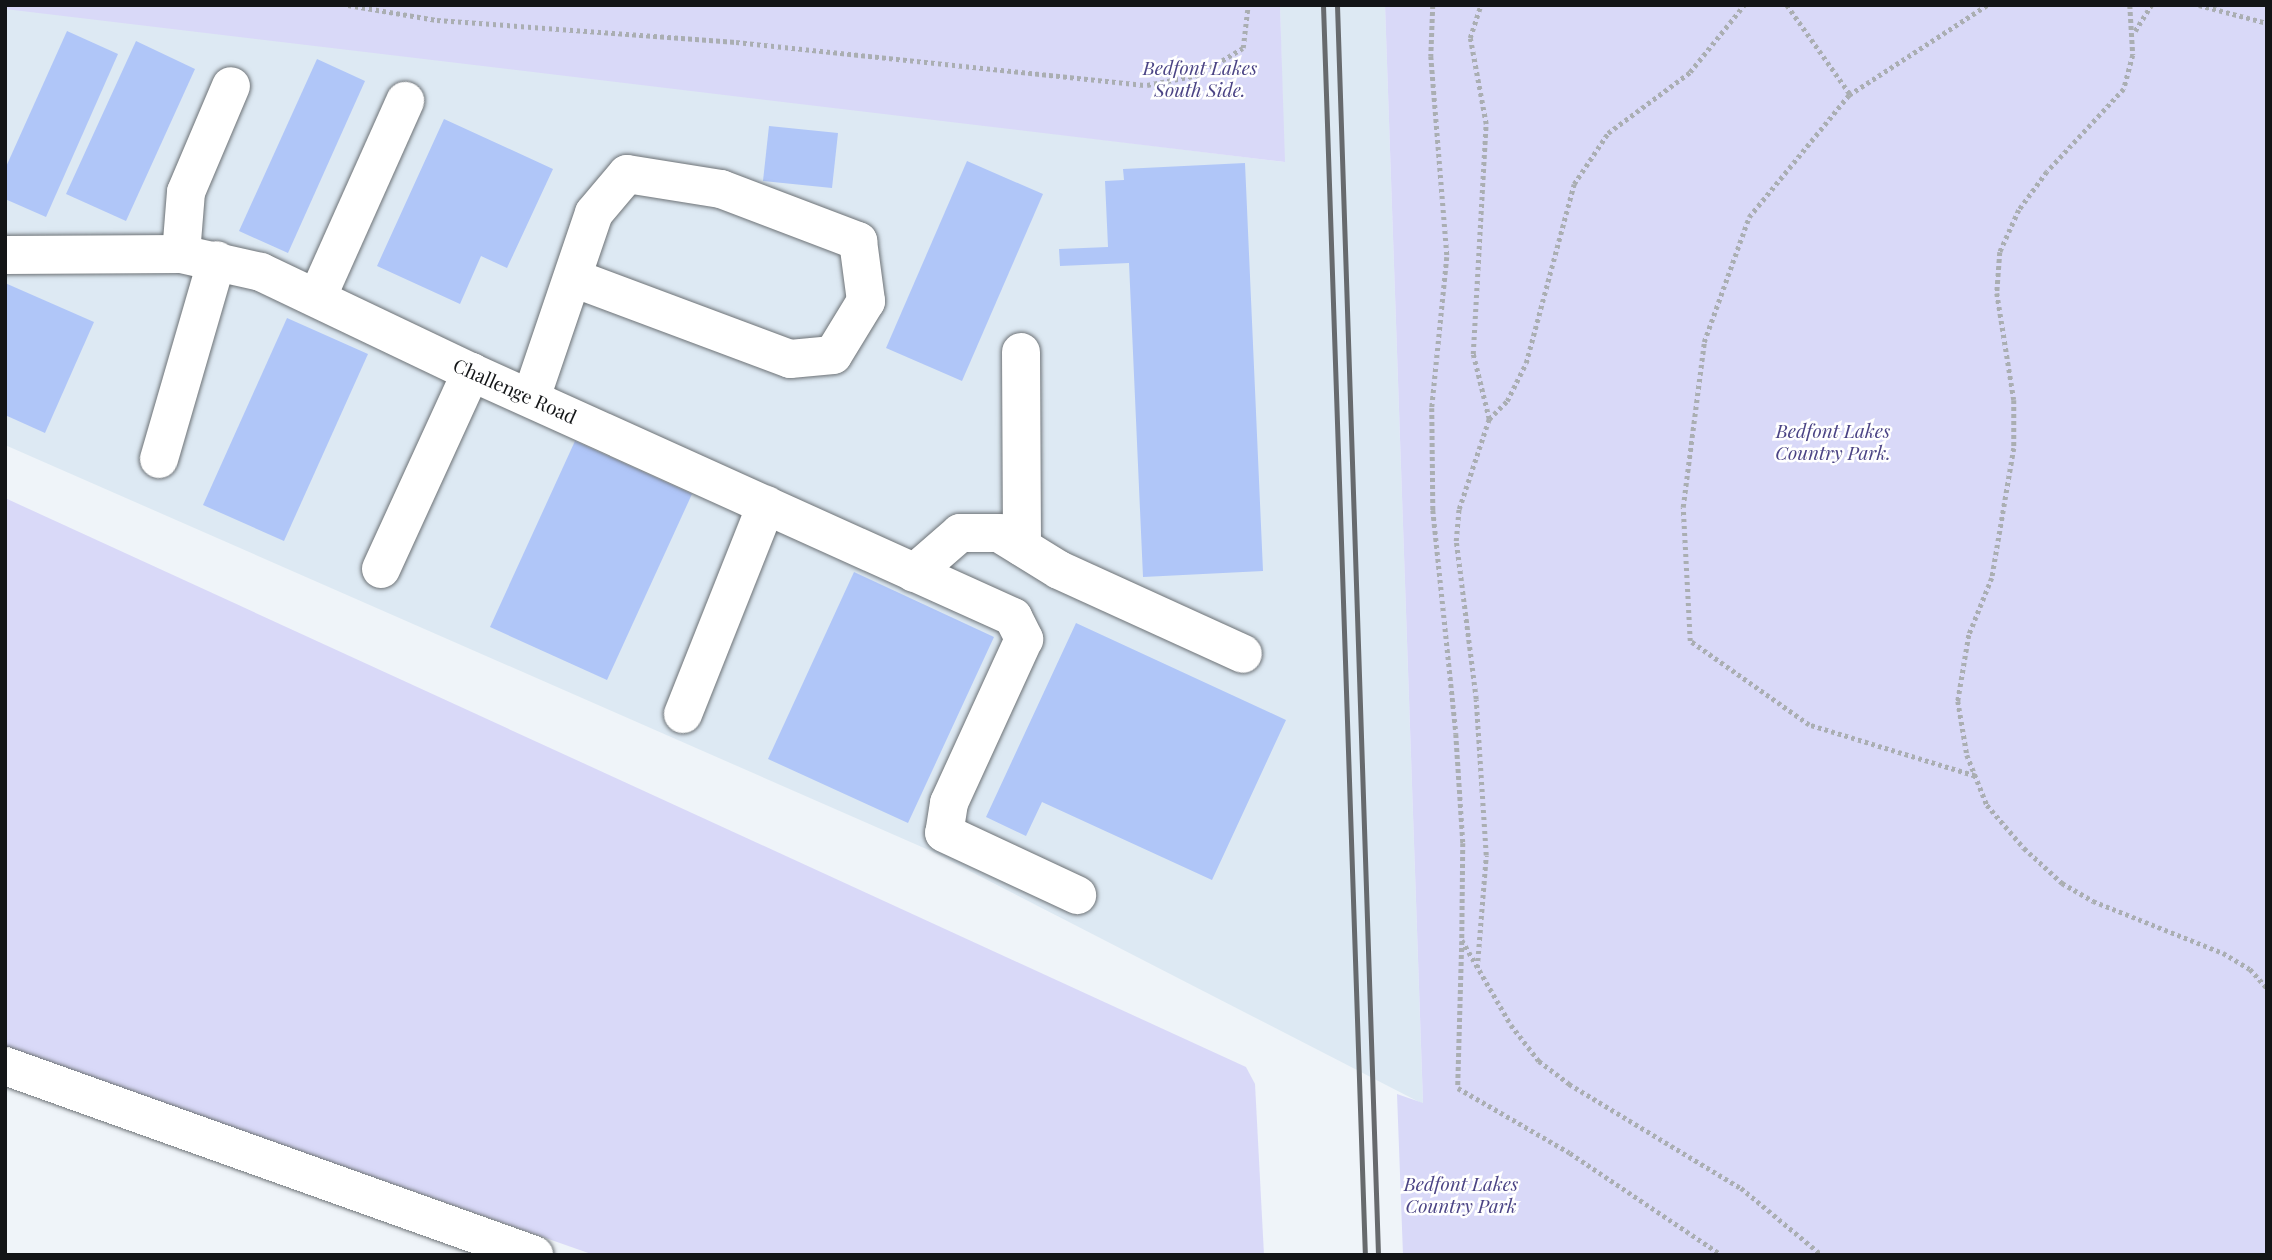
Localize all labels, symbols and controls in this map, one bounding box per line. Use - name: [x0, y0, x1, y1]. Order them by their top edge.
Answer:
- park label: Bedfont Lakes South Side.: [1143, 57, 1257, 101]
- street label: Challenge Road: [450, 354, 580, 428]
- park label: Bedfont Lakes Country Park.: [1775, 420, 1891, 464]
- park label: Bedfont Lakes Country Park: [1404, 1173, 1518, 1217]

